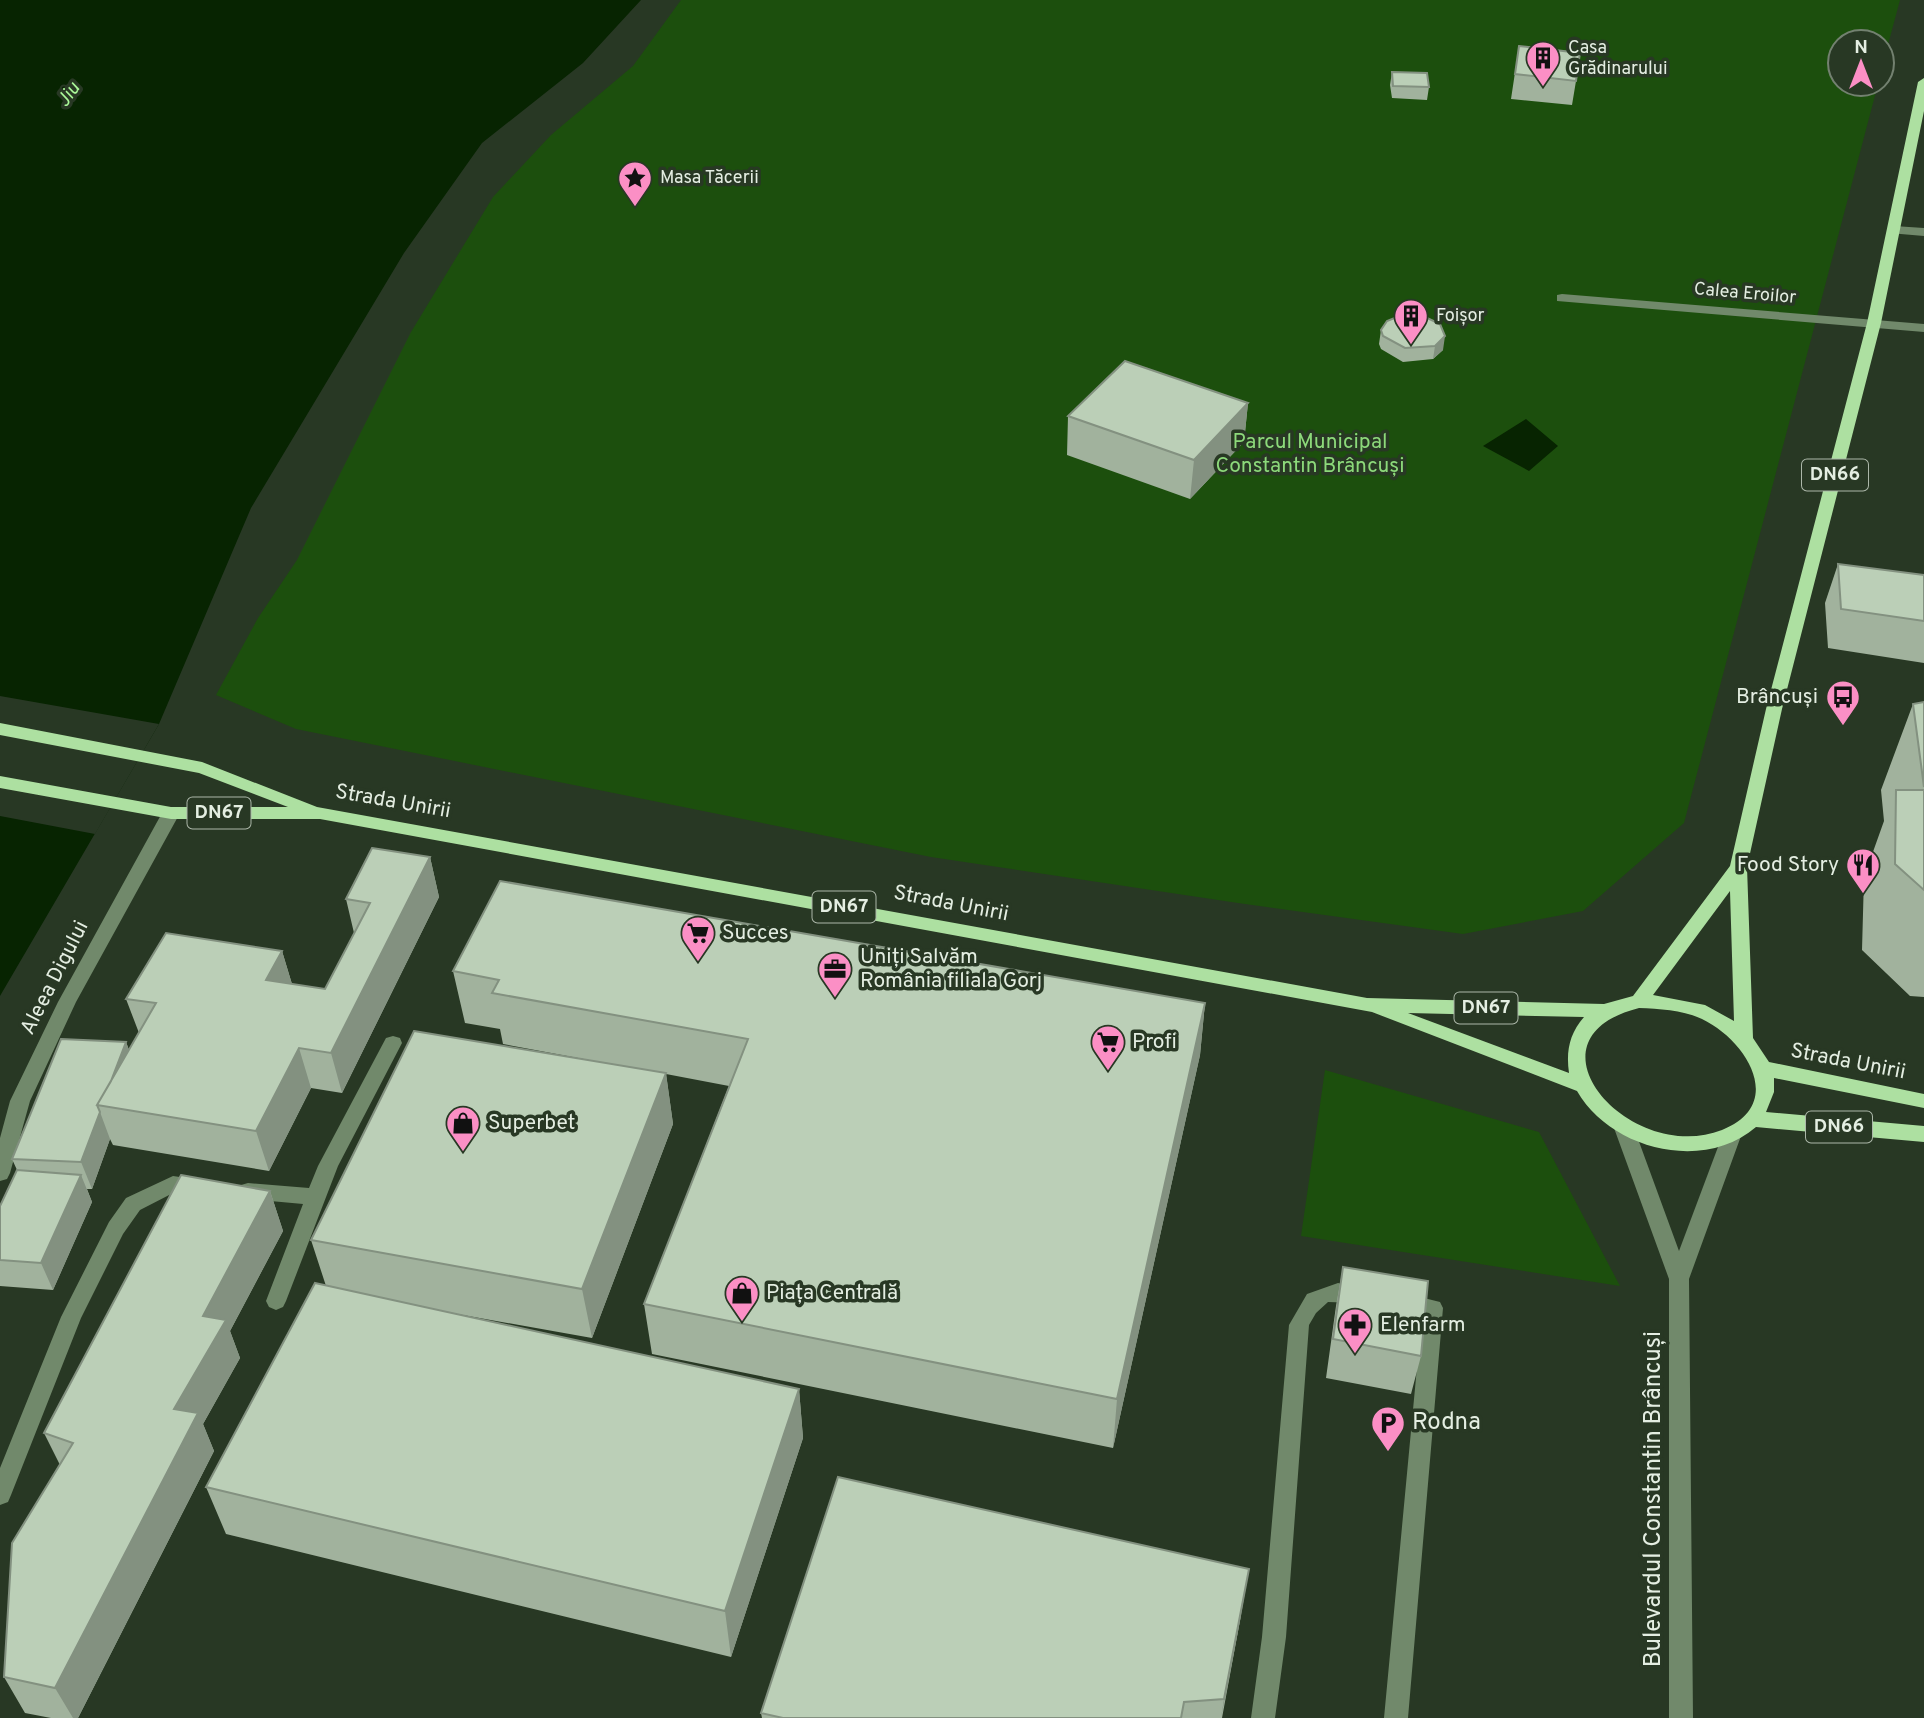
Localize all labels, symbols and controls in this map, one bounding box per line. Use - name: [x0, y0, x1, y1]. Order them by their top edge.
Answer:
- north arrow: [1826, 28, 1896, 98]
- text: N: [1854, 36, 1868, 60]
- place label: Casa Grădinarului: [1568, 37, 1668, 81]
- building icon: Casa Grădinarului: [1524, 39, 1562, 88]
- water label: Jiu: [52, 77, 86, 112]
- place icon: Masa Tăcerii: [616, 159, 654, 208]
- place label: Masa Tăcerii: [660, 167, 759, 190]
- street label: Calea Eroilor: [1693, 278, 1797, 310]
- building icon: Foișor: [1392, 297, 1430, 346]
- place label: Foișor: [1436, 305, 1485, 328]
- park label: Parcul Municipal Constantin Brâncuși: [1216, 429, 1404, 480]
- road number: DN66: [1802, 460, 1868, 490]
- bus stop icon: Brâncuși: [1824, 678, 1862, 727]
- place label: Brâncuși: [1736, 684, 1818, 711]
- street label: Strada Unirii: [333, 779, 453, 825]
- road number: DN67: [188, 798, 250, 828]
- restaurant icon: Food Story: [1844, 846, 1882, 895]
- place label: Food Story: [1737, 852, 1839, 879]
- street label: Strada Unirii: [891, 880, 1011, 928]
- road number: DN67: [812, 892, 876, 923]
- supermarket icon: Succes: [679, 914, 717, 963]
- street label: Aleea Digului: [15, 916, 95, 1040]
- place label: Succes: [722, 920, 789, 947]
- place label: Uniți Salvăm România filiala Gorj: [860, 944, 1042, 995]
- office icon: Uniți Salvăm România filiala Gorj: [816, 950, 854, 999]
- road number: DN67: [1454, 992, 1518, 1024]
- supermarket icon: Profi: [1089, 1023, 1127, 1072]
- place label: Profi: [1132, 1029, 1177, 1056]
- street label: Strada Unirii: [1788, 1038, 1908, 1086]
- shop icon: Superbet: [444, 1104, 482, 1153]
- place label: Superbet: [488, 1110, 576, 1137]
- road number: DN66: [1806, 1112, 1872, 1142]
- shop icon: Piața Centrală: [723, 1274, 761, 1323]
- place label: Piața Centrală: [766, 1280, 898, 1307]
- pharmacy icon: Elenfarm: [1336, 1306, 1374, 1355]
- place label: Elenfarm: [1380, 1312, 1466, 1339]
- street label: Bulevardul Constantin Brâncuși: [1639, 1331, 1669, 1667]
- parking icon: Rodna: [1369, 1404, 1407, 1453]
- place label: Rodna: [1412, 1408, 1481, 1438]

